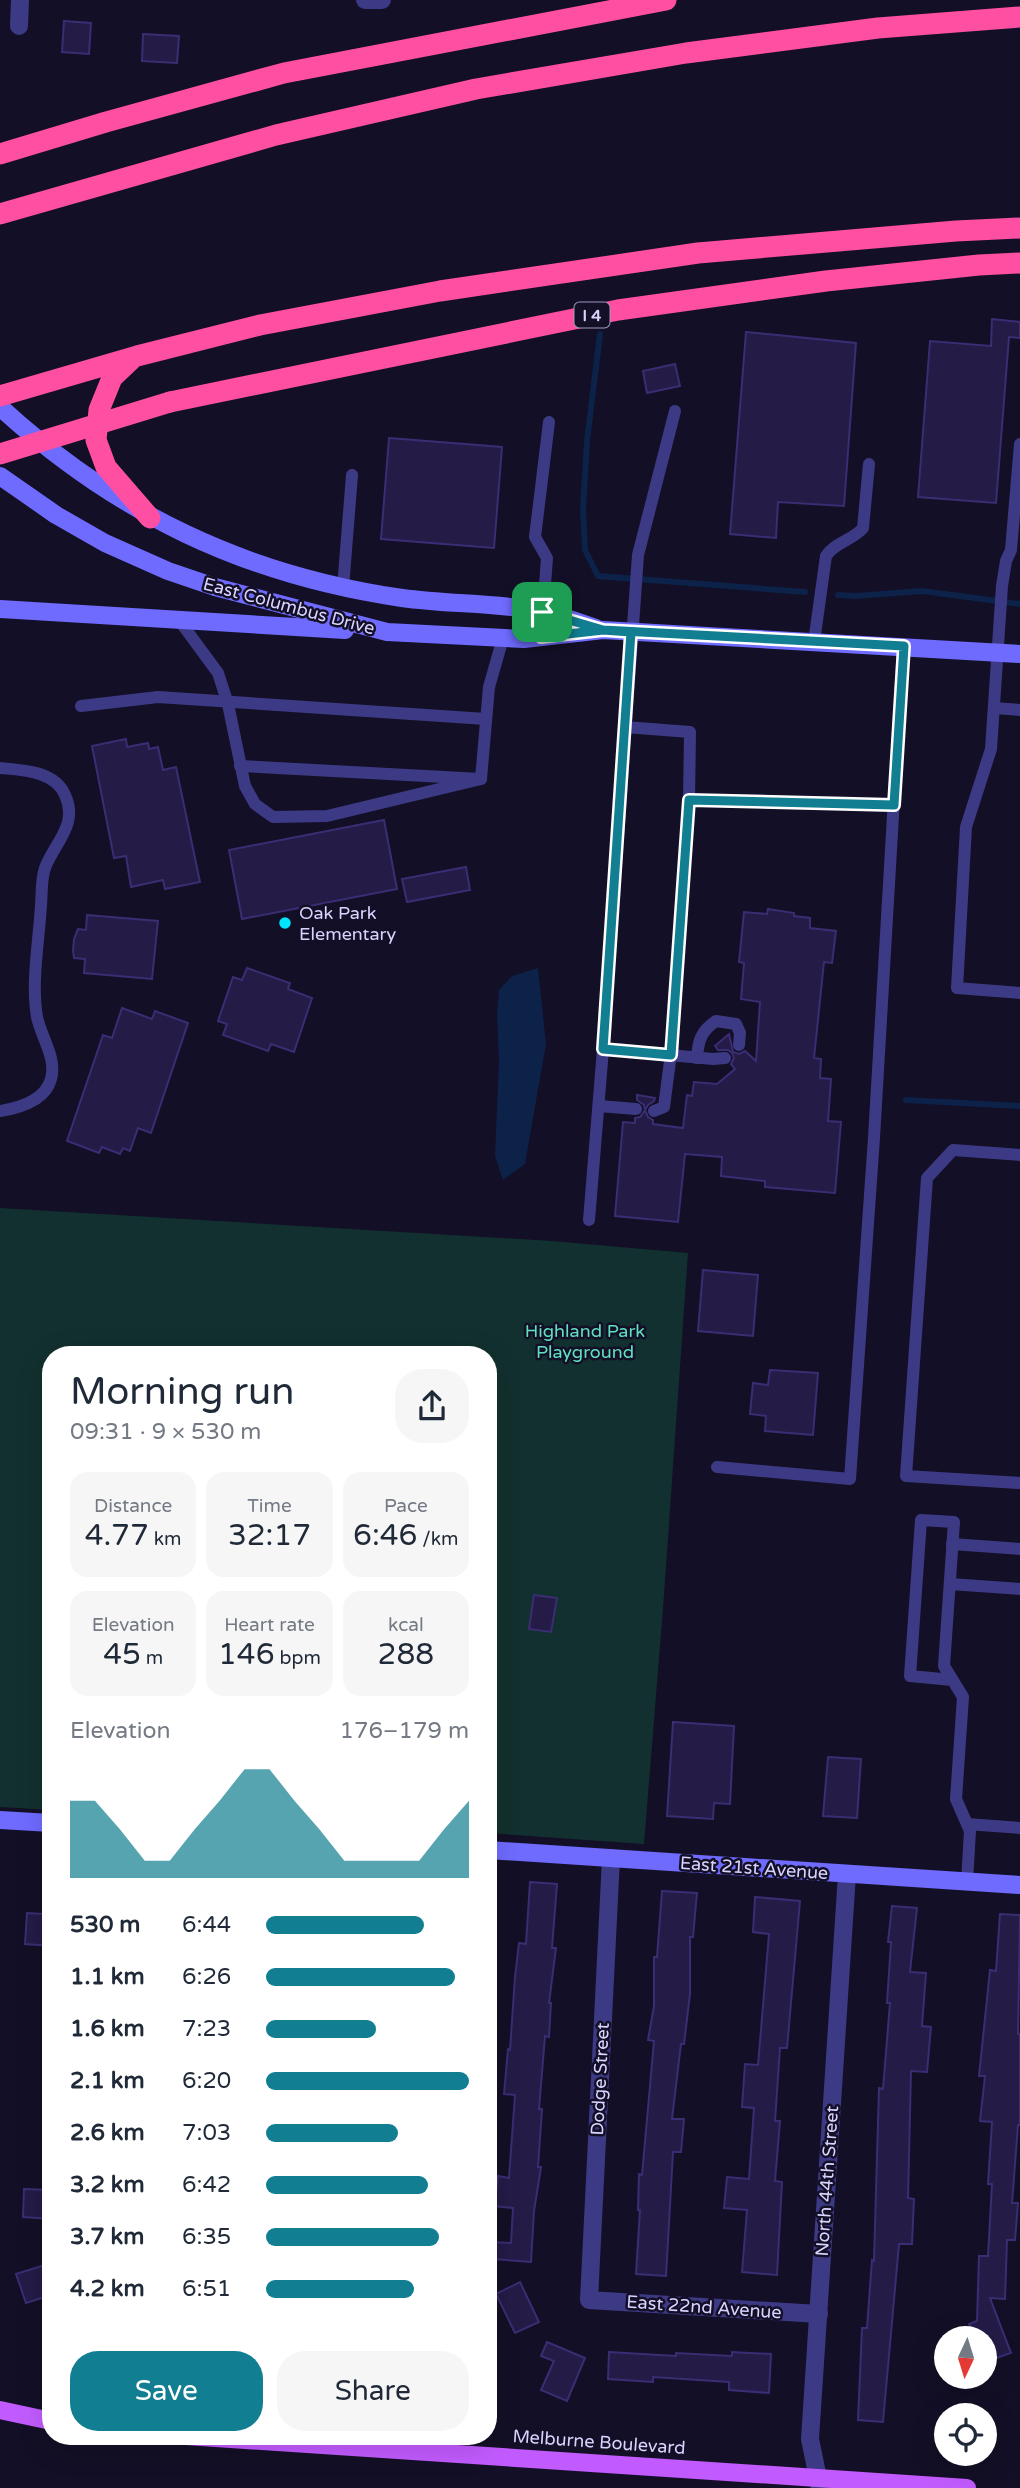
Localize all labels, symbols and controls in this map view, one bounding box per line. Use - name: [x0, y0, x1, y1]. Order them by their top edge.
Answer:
- road number: I 4: [574, 302, 610, 328]
- street label: East Columbus Drive: [201, 573, 377, 639]
- pin: [512, 582, 572, 642]
- icon: arrive: [523, 593, 561, 631]
- place label: Oak Park Elementary: [299, 902, 396, 945]
- marker: Oak Park Elementary: [277, 915, 293, 931]
- park label: Highland Park Playground: [525, 1320, 645, 1363]
- text: Morning run: [70, 1369, 294, 1415]
- button: share: [395, 1369, 469, 1443]
- text: 09:31 · 9 × 530 m: [70, 1418, 261, 1446]
- text: Distance: [94, 1495, 172, 1517]
- text: Time: [247, 1495, 292, 1517]
- text: Pace: [384, 1495, 428, 1517]
- text: 4.77: [85, 1517, 149, 1554]
- text: 32:17: [228, 1517, 311, 1554]
- text: 6:46: [353, 1517, 417, 1554]
- text: km: [149, 1528, 182, 1550]
- text: /km: [417, 1528, 459, 1550]
- text: Elevation: [92, 1614, 175, 1636]
- text: Heart rate: [224, 1614, 315, 1636]
- text: kcal: [388, 1614, 424, 1636]
- text: 45: [103, 1636, 141, 1673]
- text: 146: [218, 1636, 275, 1673]
- text: 288: [378, 1636, 434, 1673]
- text: m: [141, 1647, 163, 1669]
- text: bpm: [275, 1647, 321, 1669]
- text: Elevation: [70, 1717, 171, 1745]
- text: 176–179 m: [340, 1717, 469, 1745]
- street label: East 21st Avenue: [679, 1852, 829, 1884]
- text: 530 m: [70, 1911, 140, 1939]
- text: 6:44: [182, 1911, 231, 1939]
- text: 1.1 km: [70, 1963, 145, 1991]
- text: 6:26: [182, 1963, 231, 1991]
- text: 1.6 km: [70, 2015, 145, 2043]
- text: 7:23: [182, 2015, 231, 2043]
- street label: Dodge Street: [586, 2022, 614, 2136]
- text: 2.1 km: [70, 2067, 145, 2095]
- text: 6:20: [182, 2067, 231, 2095]
- street label: North 44th Street: [811, 2105, 843, 2257]
- text: 2.6 km: [70, 2119, 145, 2147]
- text: 7:03: [182, 2119, 231, 2147]
- text: 3.2 km: [70, 2171, 145, 2199]
- text: 6:42: [182, 2171, 231, 2199]
- text: 3.7 km: [70, 2223, 144, 2251]
- text: 6:35: [182, 2223, 231, 2251]
- text: 4.2 km: [70, 2275, 145, 2303]
- text: 6:51: [182, 2275, 231, 2303]
- street label: East 22nd Avenue: [626, 2291, 782, 2323]
- north arrow: [934, 2326, 998, 2389]
- map controls: [934, 2326, 997, 2466]
- button: Save: [70, 2351, 263, 2431]
- button: Share: [277, 2351, 469, 2431]
- button: locate: [934, 2403, 997, 2466]
- street label: Melburne Boulevard: [512, 2425, 686, 2459]

